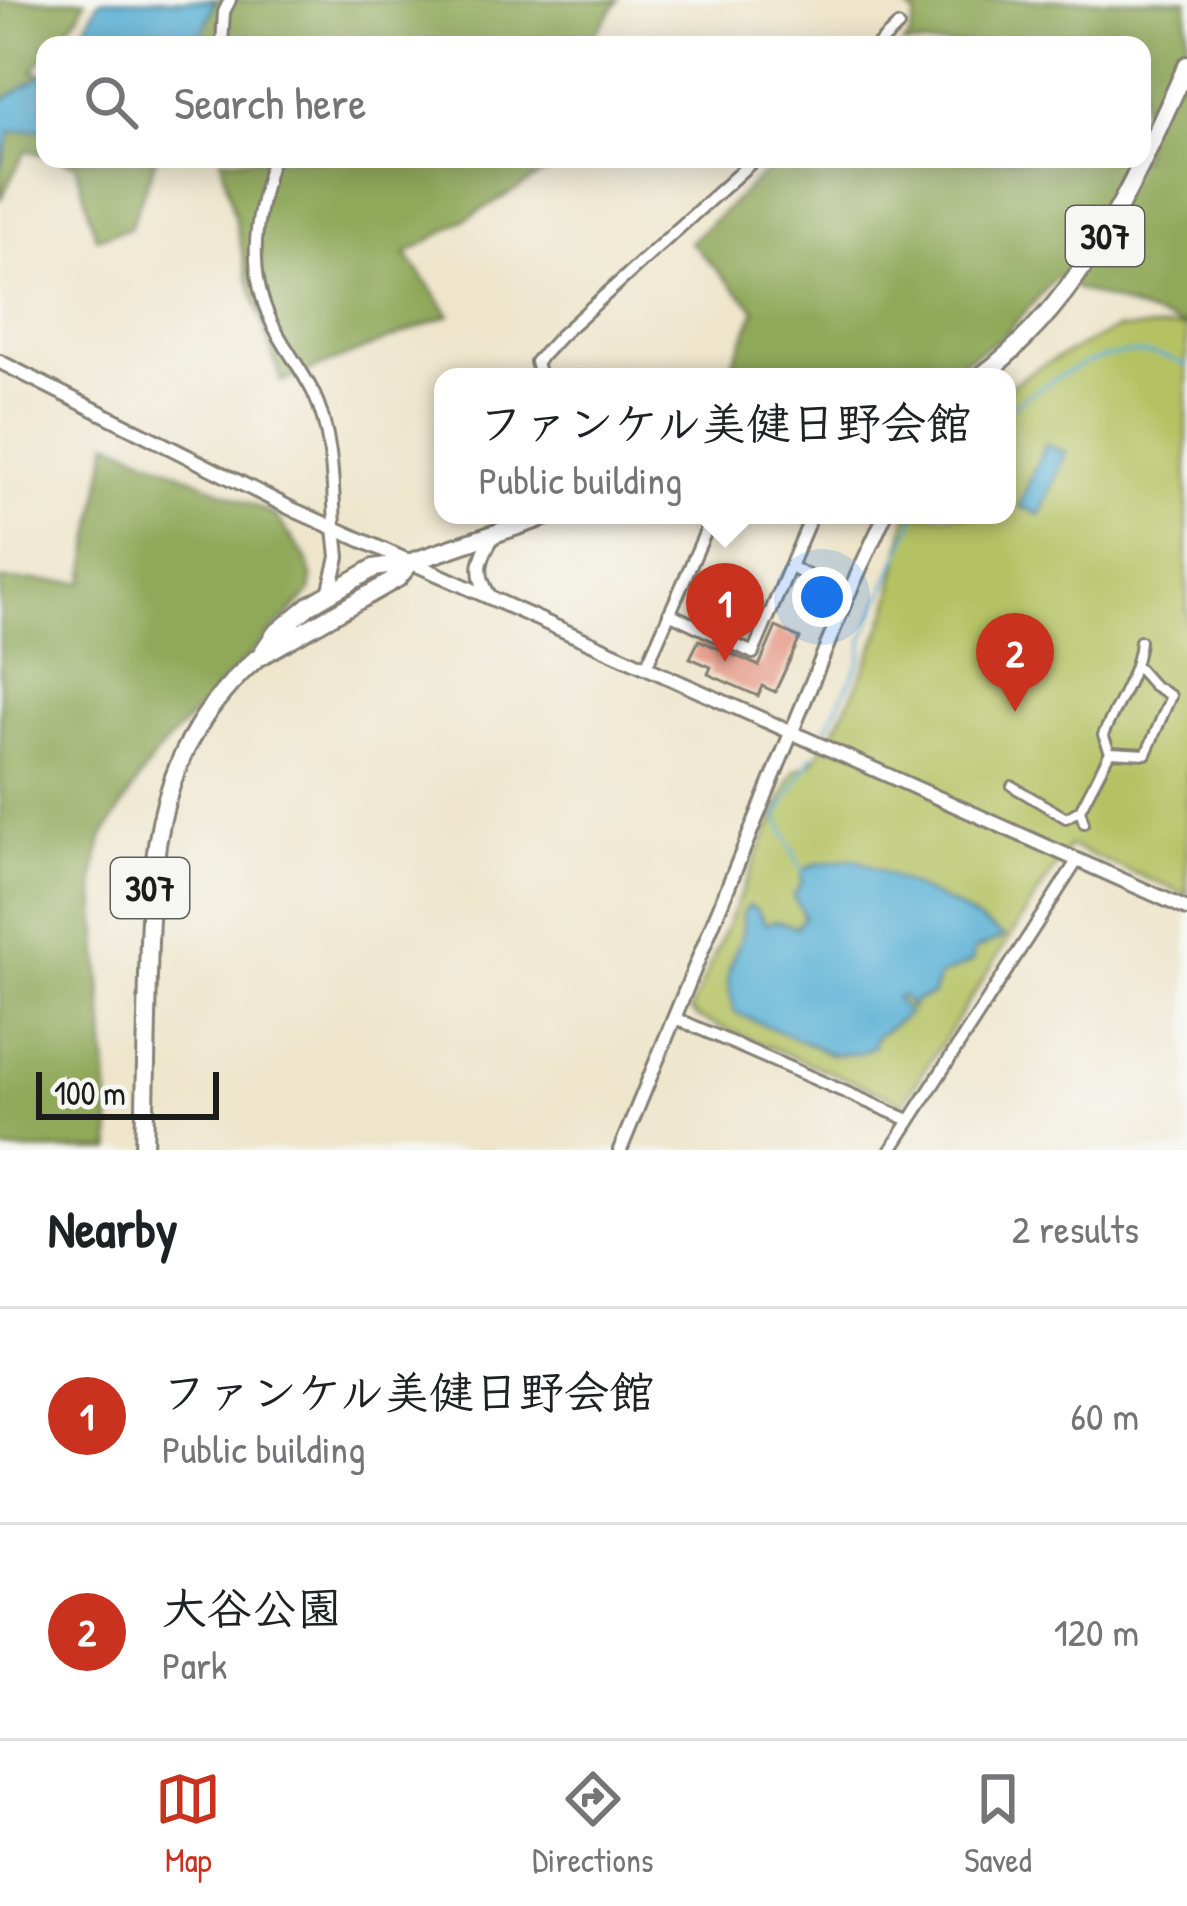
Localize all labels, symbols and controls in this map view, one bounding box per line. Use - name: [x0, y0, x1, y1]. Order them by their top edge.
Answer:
- search box: [36, 36, 1151, 168]
- icon: search: [78, 69, 144, 135]
- text: Search here: [174, 72, 366, 133]
- road number: 307: [1066, 206, 1144, 266]
- popup: [434, 368, 1016, 524]
- text: ファンケル美健日野会館: [479, 392, 971, 453]
- text: Public building: [479, 453, 682, 506]
- pin: 1: [686, 563, 764, 662]
- your location: [792, 567, 852, 627]
- pin: 2: [976, 613, 1054, 712]
- road number: 307: [111, 858, 189, 918]
- scale bar: [36, 1066, 219, 1119]
- text: 100 m: [54, 1071, 126, 1115]
- text: Nearby: [48, 1194, 178, 1263]
- text: 2 results: [1012, 1202, 1139, 1255]
- text: ファンケル美健日野会館: [162, 1361, 654, 1422]
- text: 1: [80, 1389, 94, 1442]
- text: 60 m: [1070, 1389, 1139, 1442]
- text: Public building: [162, 1422, 365, 1475]
- text: 大谷公園: [162, 1577, 342, 1638]
- text: 2: [78, 1605, 96, 1658]
- text: 120 m: [1054, 1605, 1139, 1658]
- text: Park: [162, 1638, 227, 1691]
- tab: Map: [155, 1766, 221, 1882]
- tab: Directions: [532, 1766, 654, 1882]
- tab: Saved: [964, 1766, 1032, 1882]

